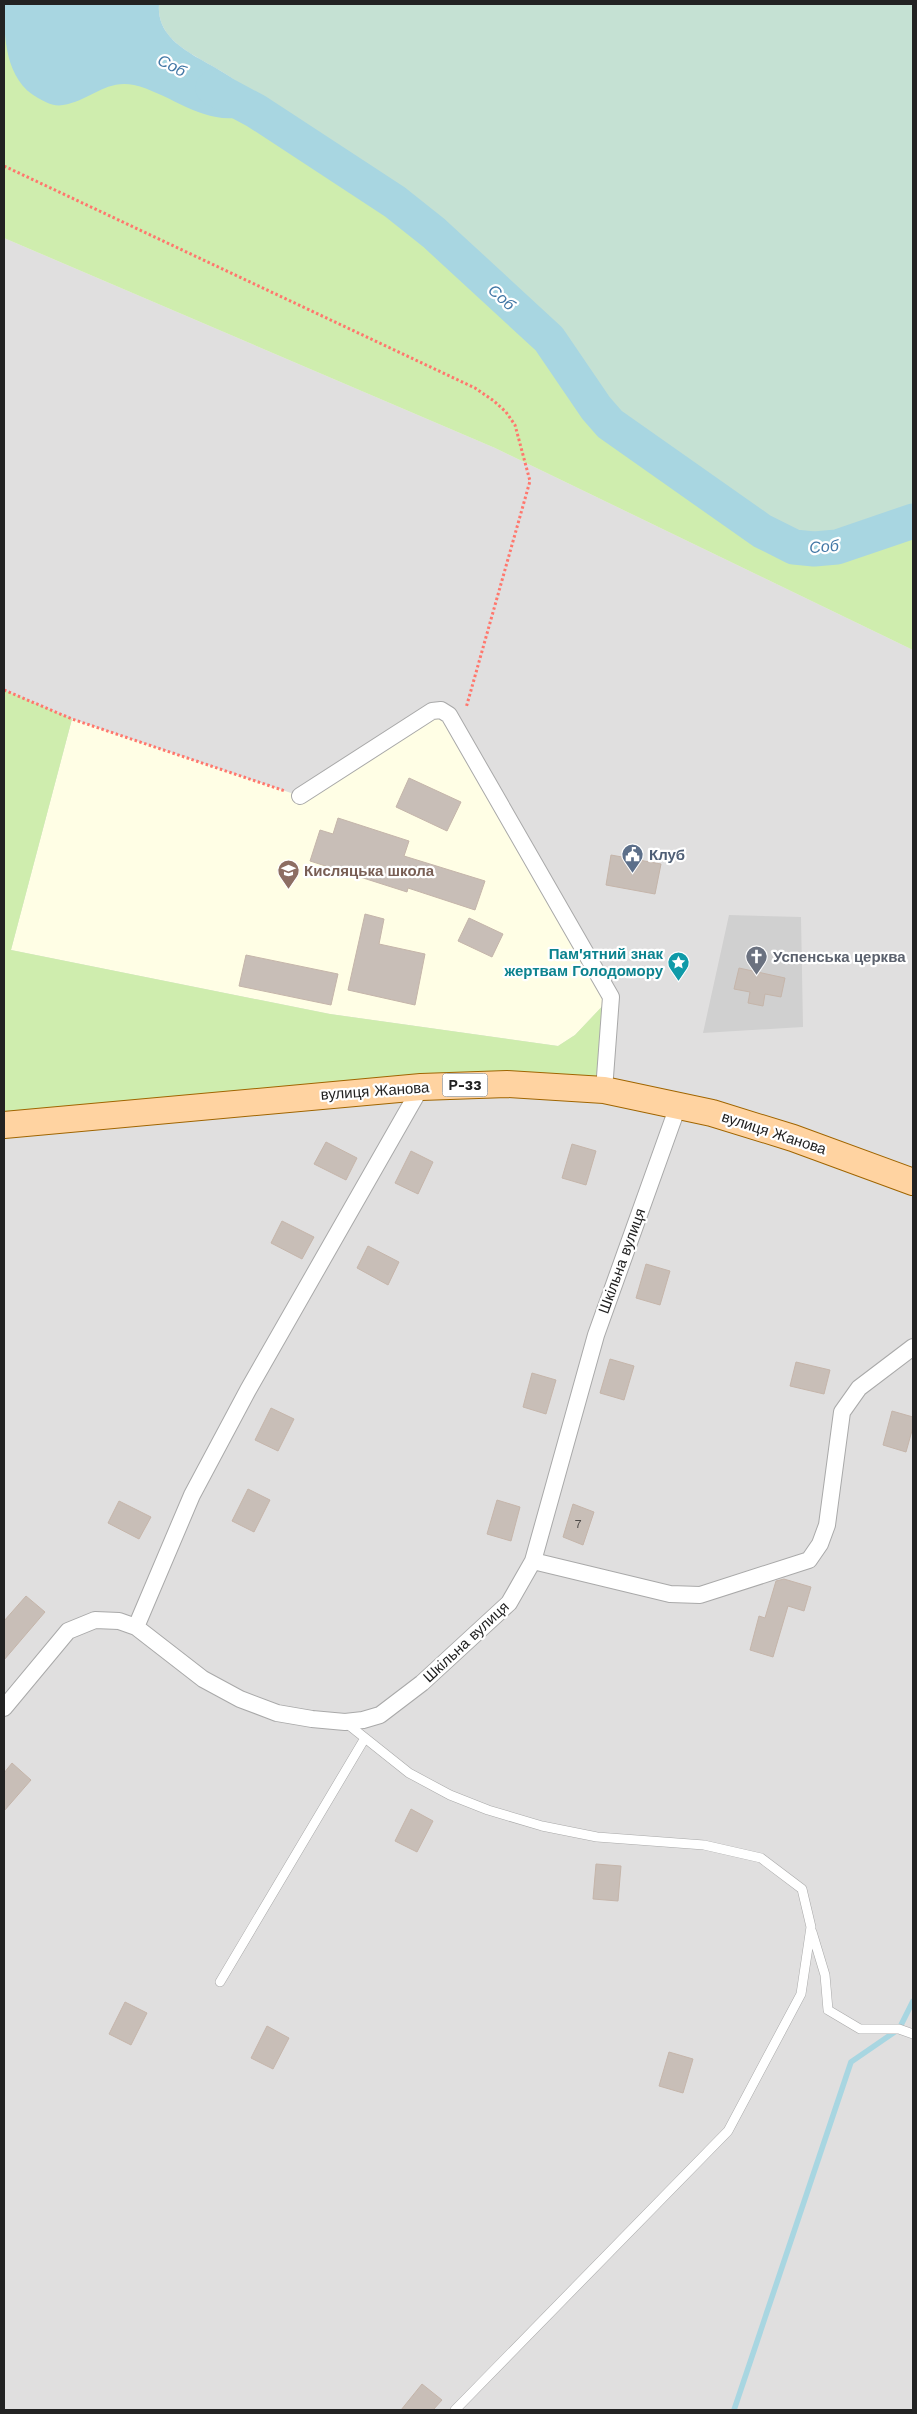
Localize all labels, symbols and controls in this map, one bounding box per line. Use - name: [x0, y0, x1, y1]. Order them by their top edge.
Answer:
- water label: Соб: [154, 50, 190, 81]
- water label: Соб: [484, 280, 520, 315]
- water label: Соб: [809, 536, 841, 557]
- public building icon: Клуб: [621, 843, 645, 874]
- place label: Клуб: [649, 846, 685, 864]
- school or university icon: Кисляцька школа: [276, 859, 300, 890]
- place label: Кисляцька школа: [304, 862, 435, 880]
- place label: Пам'ятний знак жертвам Голодомору: [503, 945, 664, 980]
- church icon: Успенська церква: [745, 945, 769, 976]
- place label: Успенська церква: [773, 948, 906, 966]
- place icon: Пам'ятний знак жертвам Голодомору: [667, 951, 691, 982]
- road number: Р-33: [442, 1074, 488, 1096]
- street label: вулиця Жанова: [320, 1078, 431, 1104]
- street label: вулиця Жанова: [719, 1108, 829, 1159]
- street label: Шкільна вулиця: [595, 1206, 649, 1316]
- house number: 7: [575, 1517, 582, 1531]
- street label: Шкільна вулиця: [419, 1598, 513, 1686]

